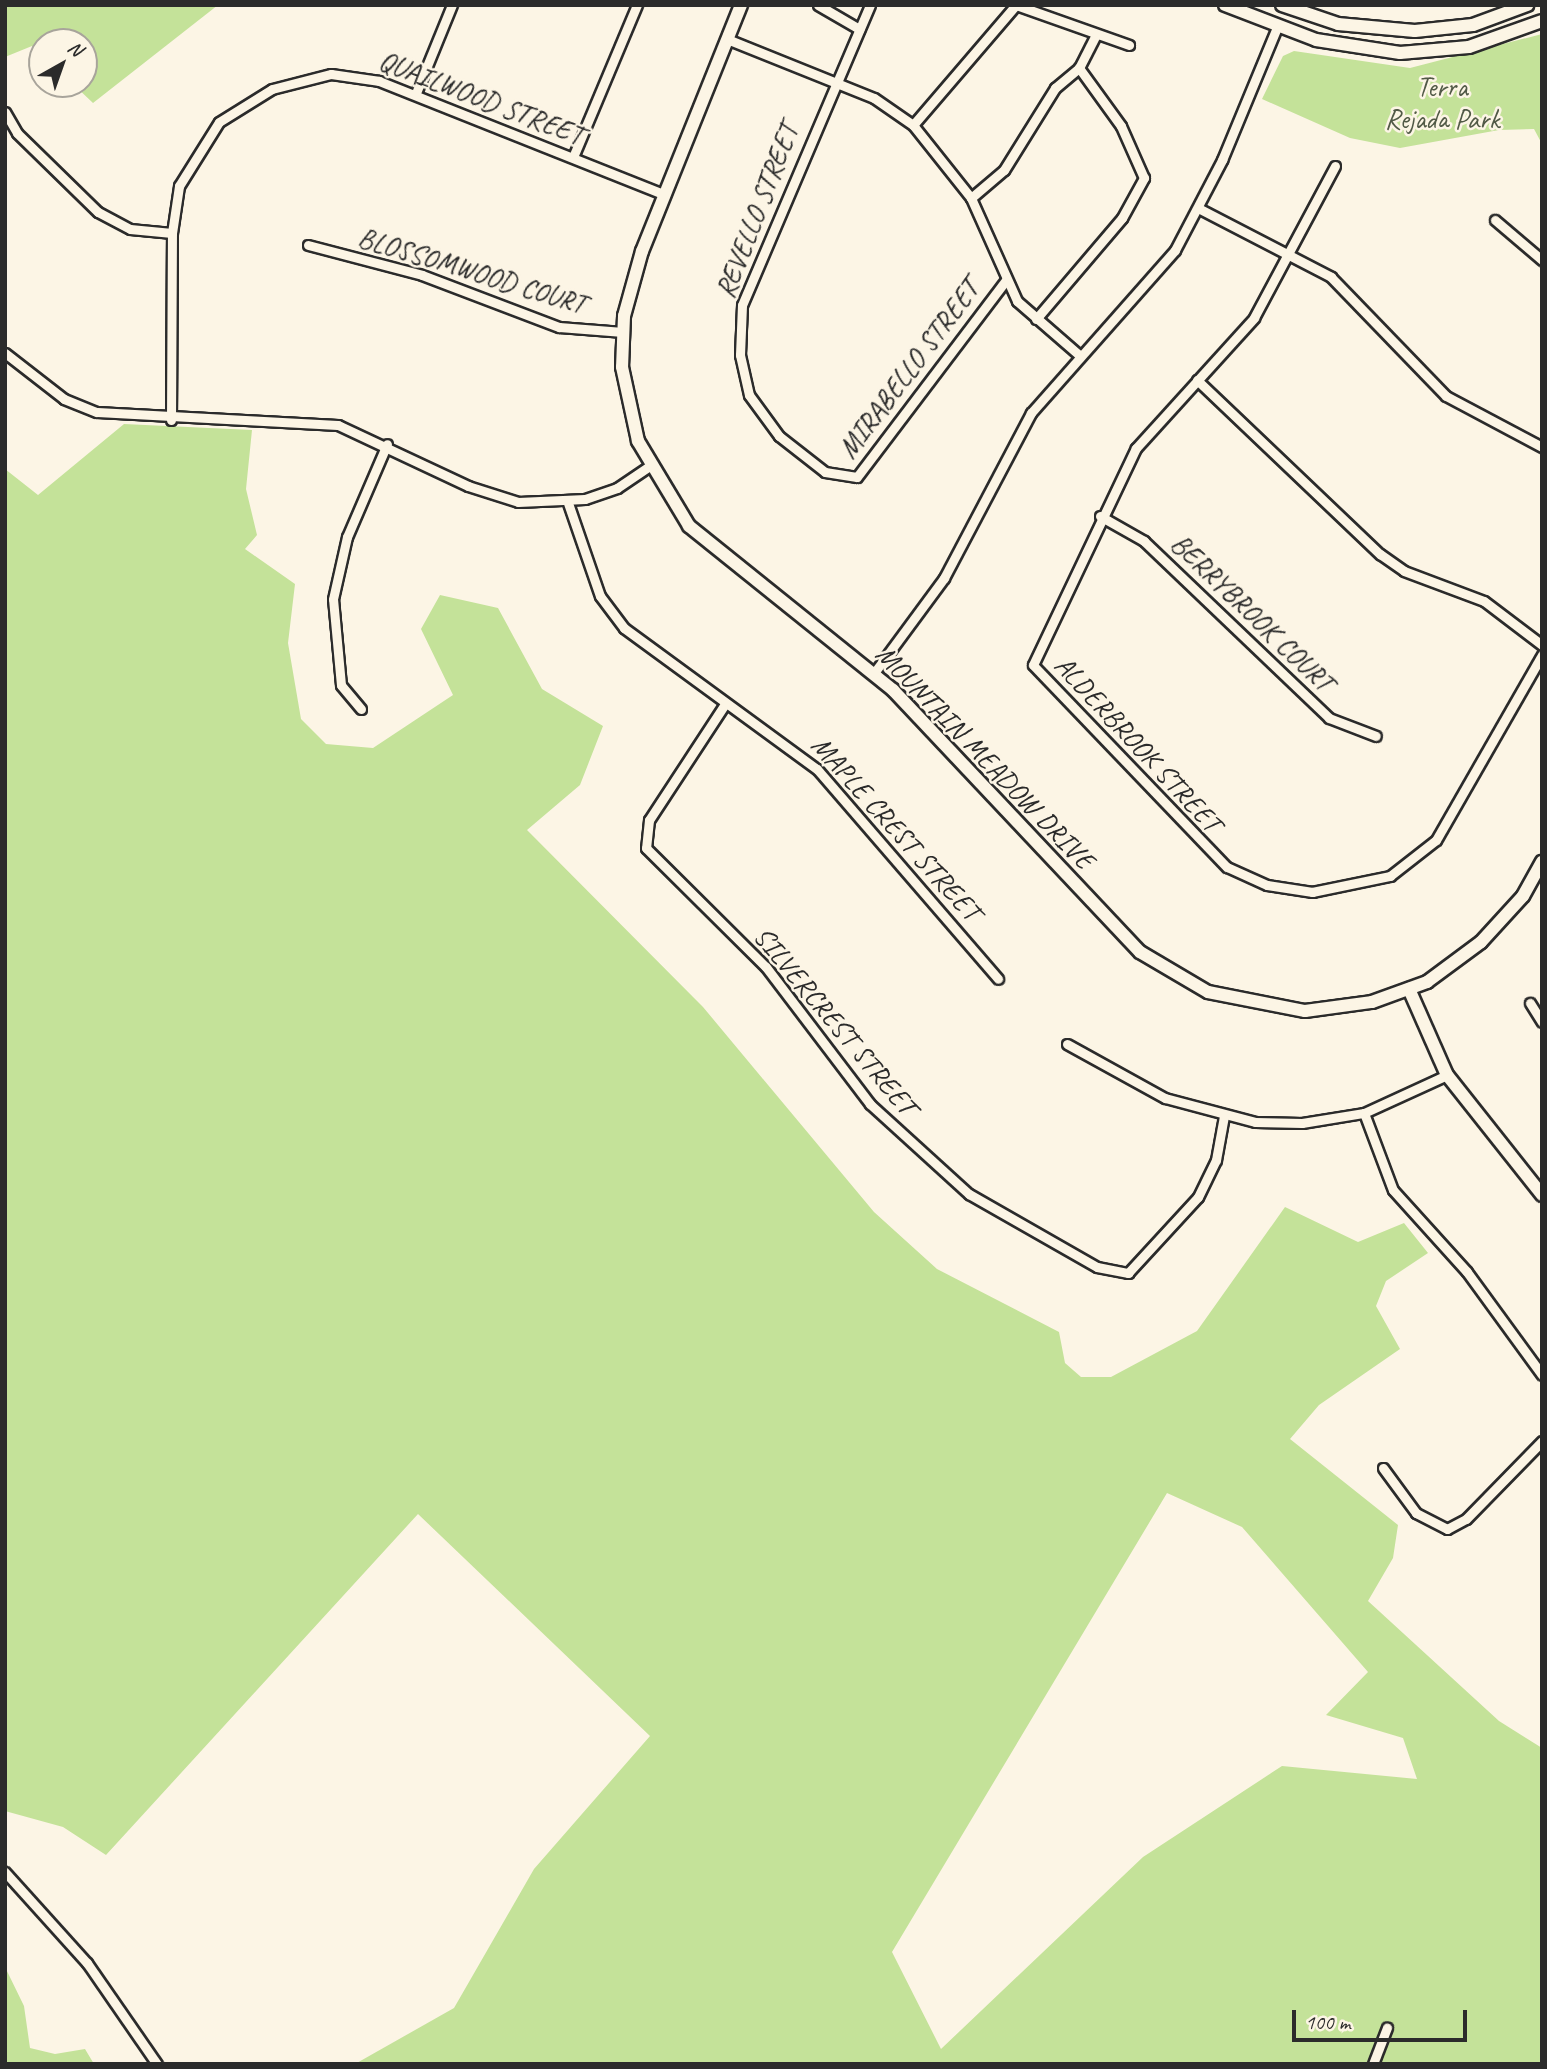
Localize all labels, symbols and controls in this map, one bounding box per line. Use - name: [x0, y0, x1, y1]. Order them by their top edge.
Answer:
- north arrow: [28, 28, 98, 98]
- text: N: [63, 35, 87, 61]
- street label: QUAILWOOD STREET: [375, 44, 587, 152]
- park label: Terra Rejada Park: [1385, 70, 1499, 136]
- street label: REVELLO STREET: [709, 120, 805, 302]
- street label: BLOSSOMWOOD COURT: [354, 220, 590, 322]
- street label: MIRABELLO STREET: [831, 273, 987, 465]
- street label: BERRYBROOK COURT: [1164, 527, 1340, 699]
- street label: MOUNTAIN MEADOW DRIVE: [869, 638, 1101, 876]
- street label: ALDERBROOK STREET: [1047, 648, 1229, 840]
- street label: MAPLE CREST STREET: [804, 729, 988, 927]
- street label: SILVERCREST STREET: [747, 920, 923, 1122]
- scale bar: [1295, 1996, 1470, 2040]
- text: 100 m: [1305, 2009, 1350, 2035]

